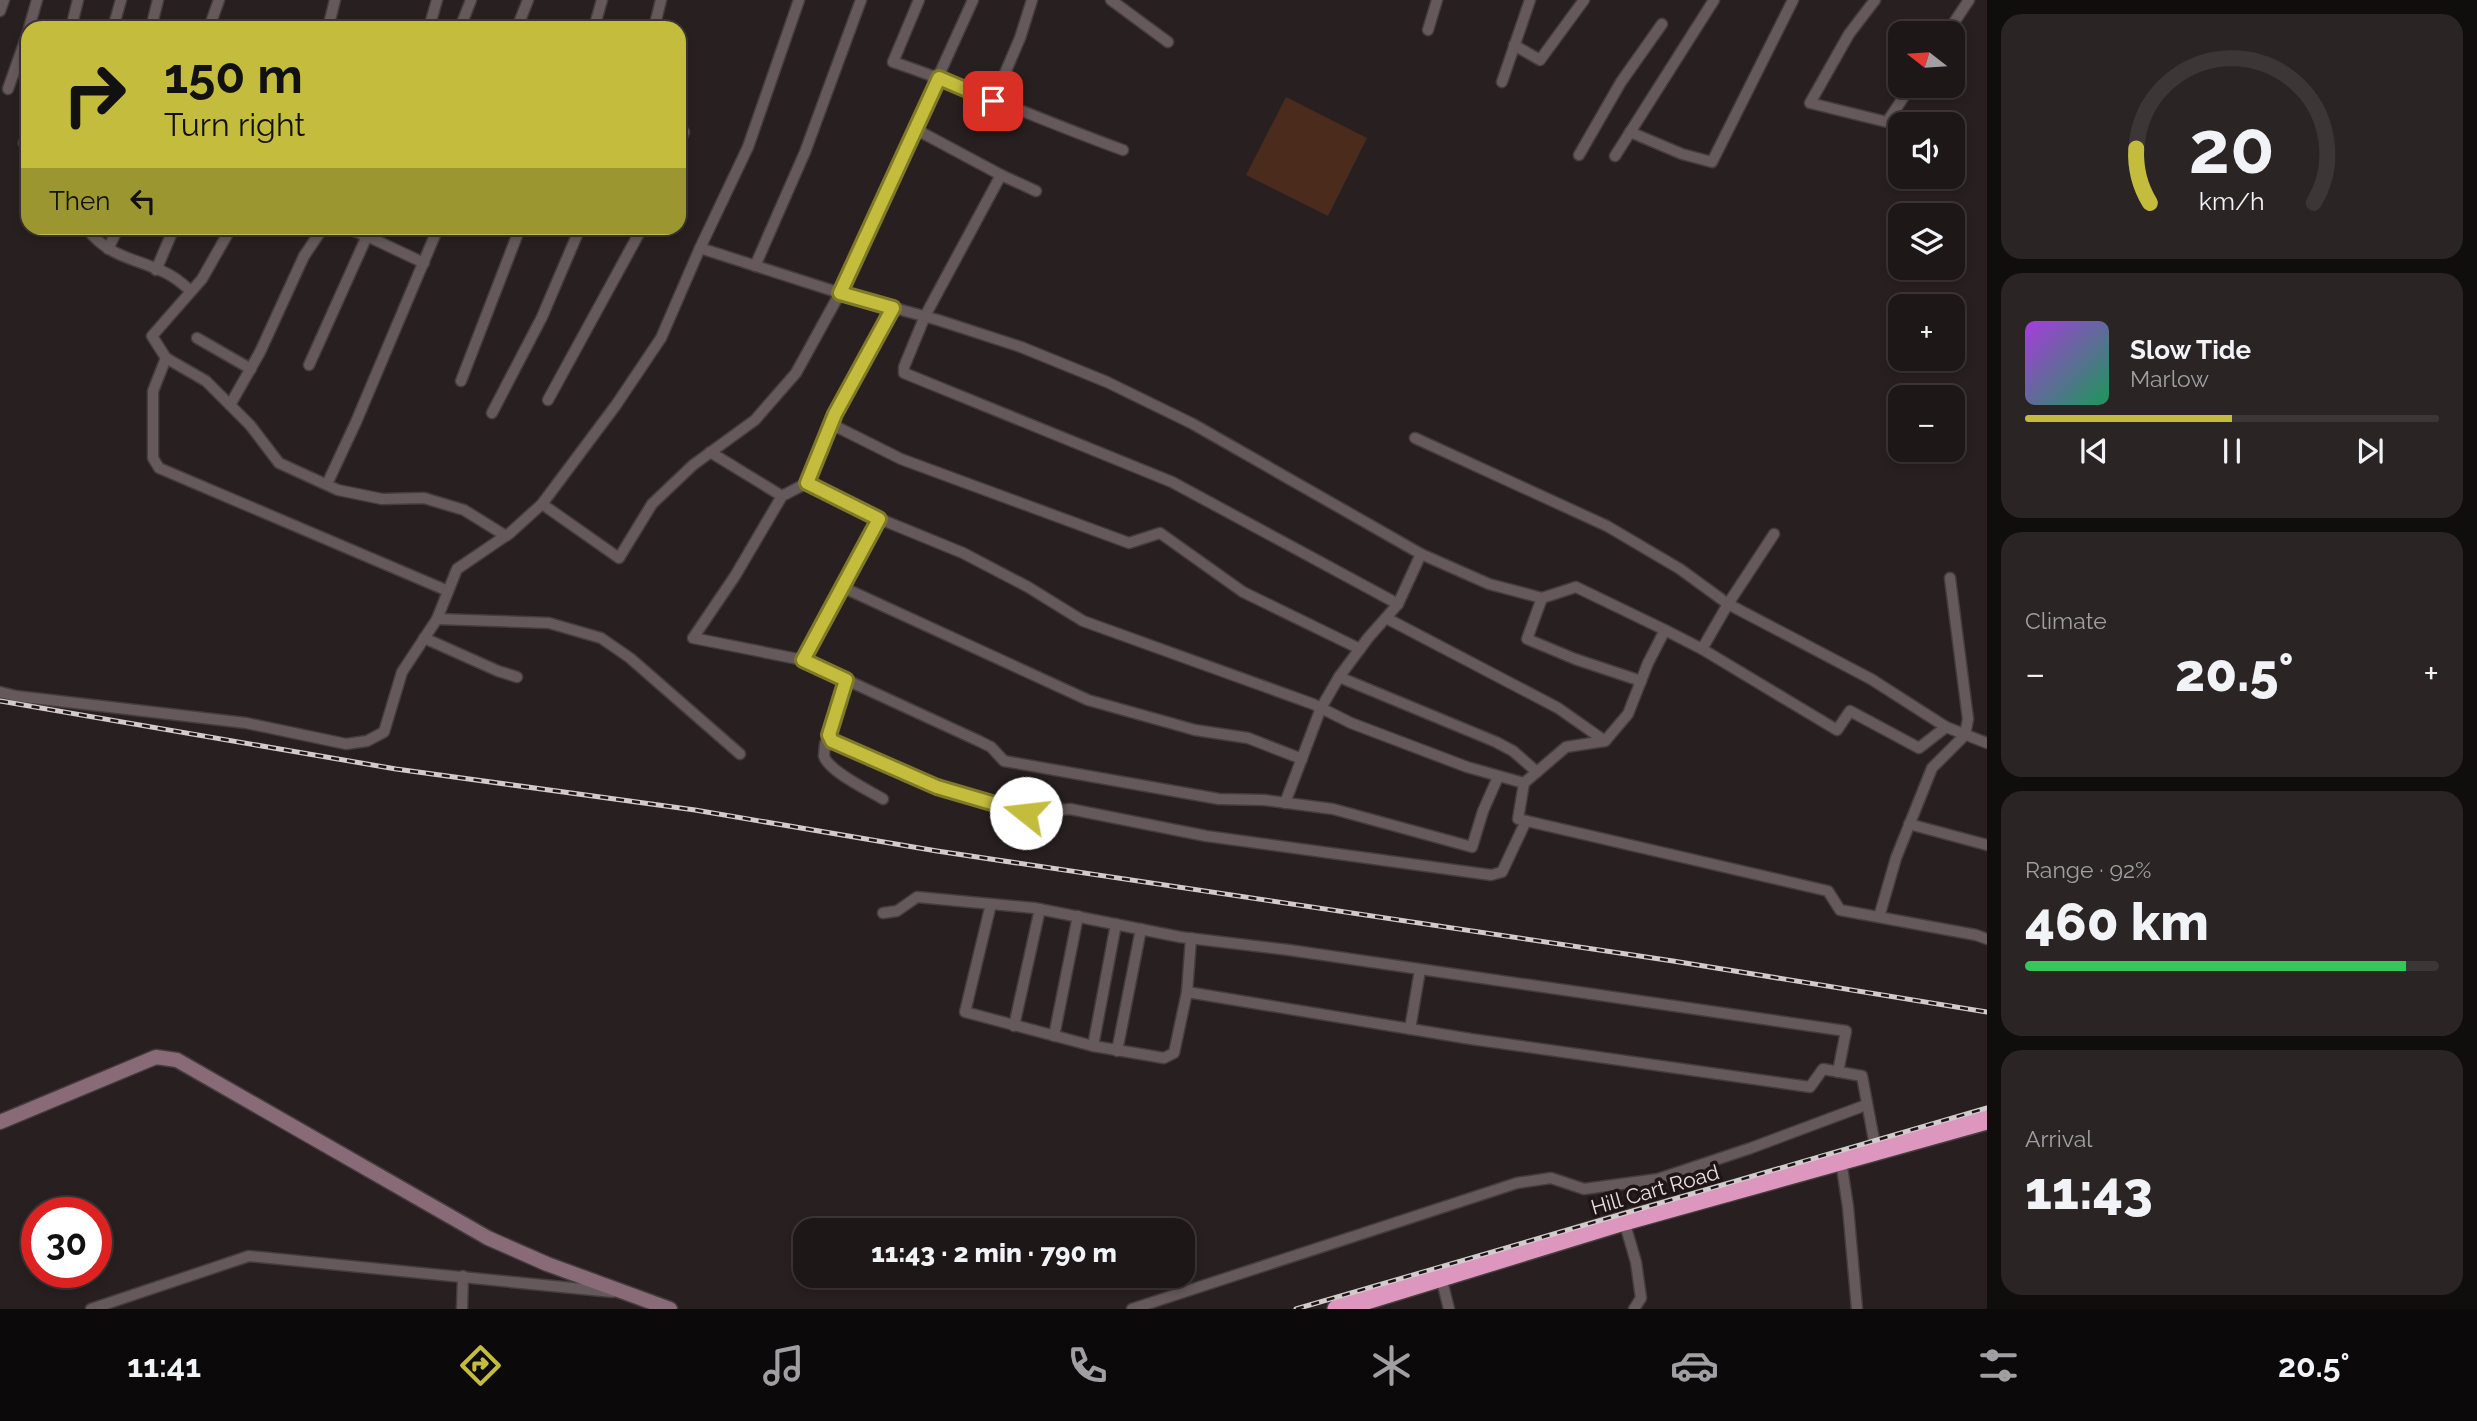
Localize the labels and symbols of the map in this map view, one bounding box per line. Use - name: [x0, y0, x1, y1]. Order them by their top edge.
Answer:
- north arrow: [1888, 21, 1965, 98]
- pin: [963, 71, 1023, 131]
- position arrow: [989, 776, 1063, 850]
- street label: Hill Cart Road: [1588, 1159, 1722, 1220]
- speed limit sign: 30: [21, 1197, 112, 1288]

